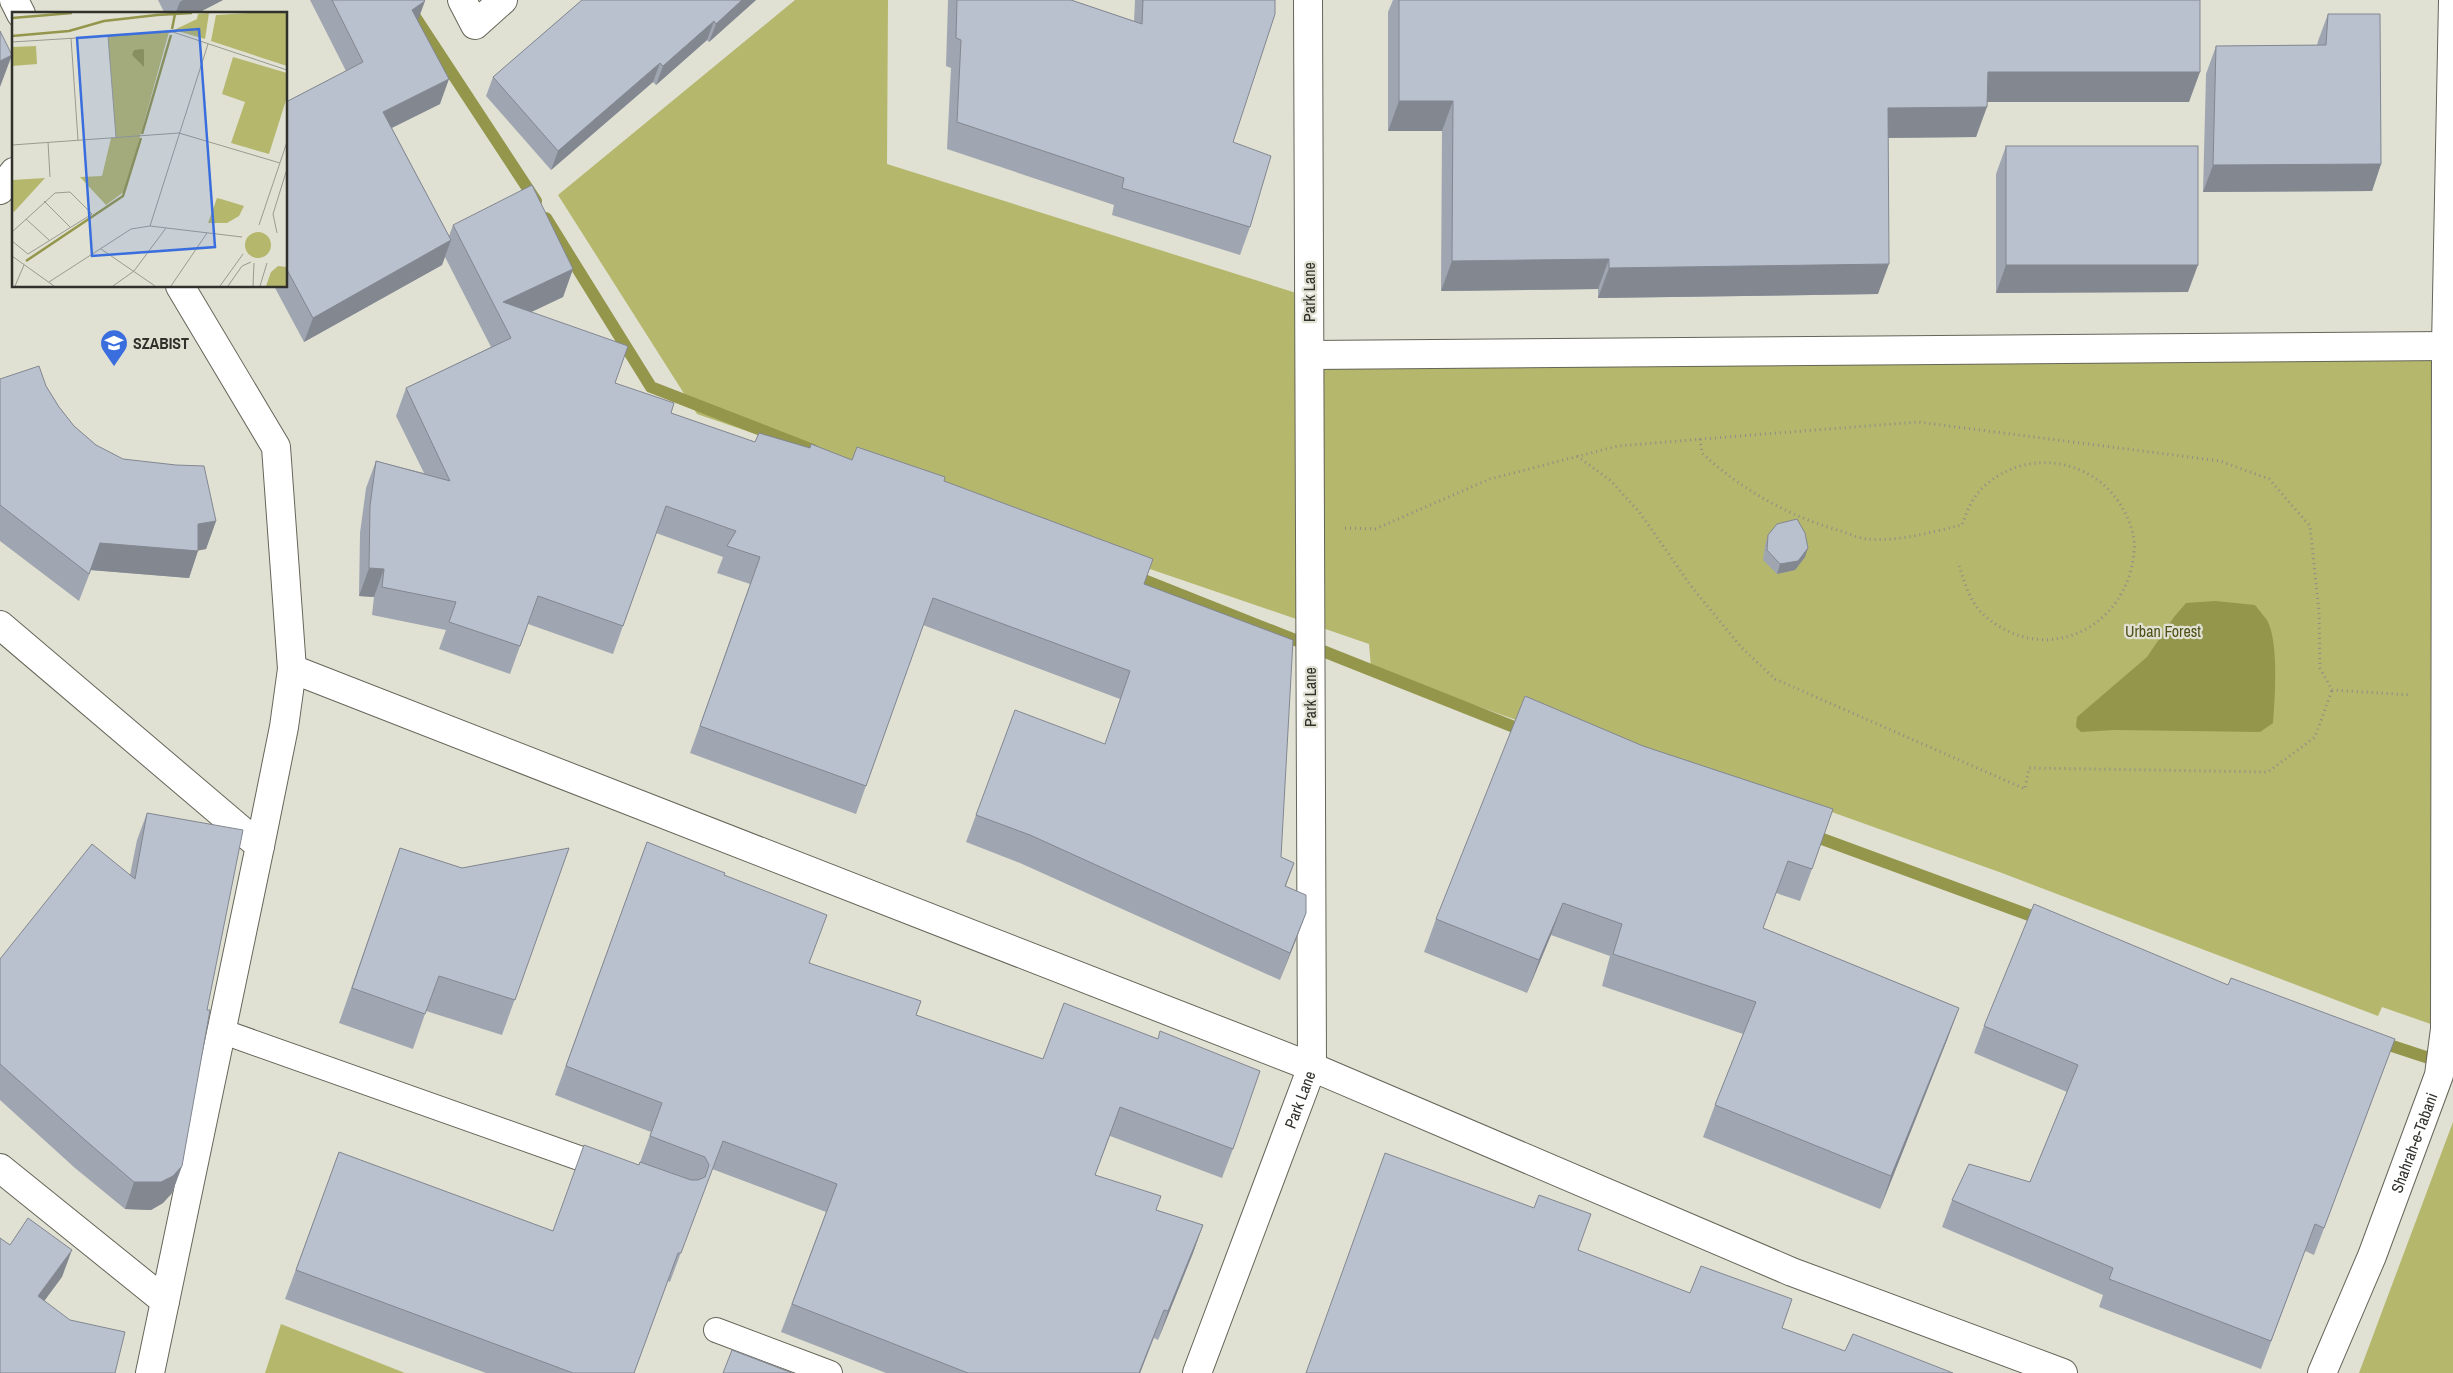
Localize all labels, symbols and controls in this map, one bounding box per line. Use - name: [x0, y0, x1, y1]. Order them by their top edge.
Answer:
- inset map: [12, 12, 288, 288]
- street label: Park Lane: [1298, 262, 1320, 322]
- school or university icon: SZABIST: [99, 328, 129, 367]
- place label: SZABIST: [133, 332, 189, 354]
- park label: Urban Forest: [2125, 620, 2201, 642]
- street label: Park Lane: [1299, 667, 1321, 727]
- street label: Park Lane: [1279, 1068, 1321, 1132]
- street label: Shahrah-e-Tabani: [2385, 1090, 2443, 1196]

